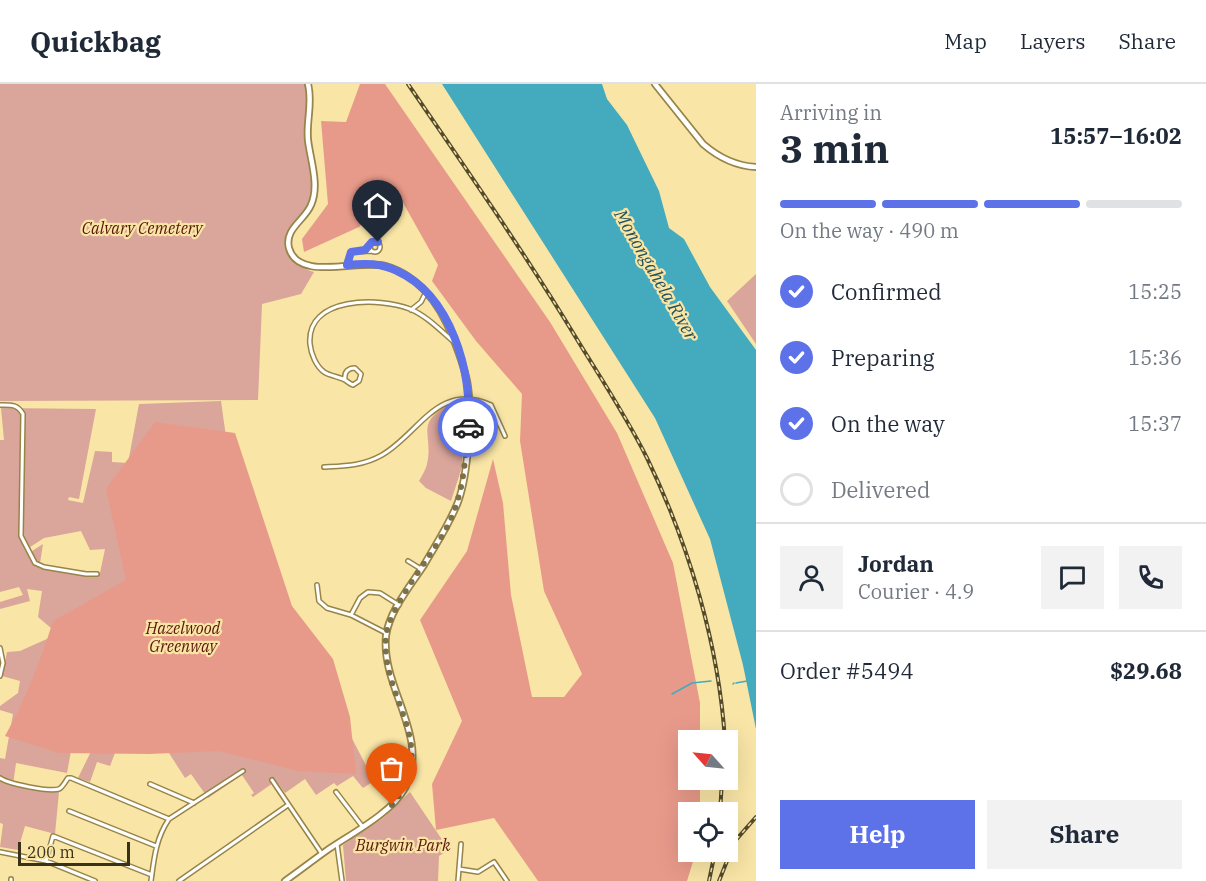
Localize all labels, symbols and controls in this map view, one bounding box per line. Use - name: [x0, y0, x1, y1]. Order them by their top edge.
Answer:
- text: Quickbag: [30, 23, 161, 60]
- text: Map: [944, 27, 987, 55]
- text: Layers: [1020, 27, 1086, 55]
- text: Share: [1119, 27, 1176, 55]
- text: Arriving in: [780, 99, 882, 126]
- text: 15:57–16:02: [1050, 121, 1182, 150]
- text: 3 min: [780, 123, 889, 174]
- pin: [352, 180, 403, 242]
- icon: home: [361, 189, 394, 222]
- water label: Monongahela River: [609, 204, 704, 346]
- text: On the way · 490 m: [780, 217, 959, 244]
- park label: Calvary Cemetery: [82, 218, 204, 238]
- icon: check: [780, 275, 813, 308]
- text: Confirmed: [831, 277, 942, 306]
- text: 15:25: [1128, 278, 1182, 305]
- icon: check: [780, 341, 813, 374]
- text: Preparing: [831, 343, 935, 372]
- text: 15:36: [1128, 344, 1182, 371]
- courier: [438, 397, 498, 457]
- icon: check: [780, 407, 813, 440]
- text: On the way: [831, 409, 945, 438]
- text: 15:37: [1128, 410, 1182, 437]
- icon: car: [452, 411, 485, 444]
- text: Delivered: [831, 475, 930, 504]
- button: person: [780, 546, 843, 609]
- button: chat: [1041, 546, 1104, 609]
- button: phone: [1119, 546, 1182, 609]
- text: Jordan: [858, 549, 934, 578]
- text: Courier · 4.9: [858, 578, 974, 605]
- park label: Hazelwood Greenway: [145, 618, 221, 656]
- text: Order #5494: [780, 656, 914, 685]
- text: $29.68: [1110, 656, 1182, 685]
- north arrow: [678, 730, 738, 790]
- map controls: [678, 730, 738, 862]
- pin: [366, 743, 417, 805]
- icon: bag: [375, 752, 408, 785]
- button: Help: [780, 800, 975, 869]
- button: Share: [987, 800, 1182, 869]
- button: locate: [678, 802, 738, 862]
- park label: Burgwin Park: [355, 835, 451, 855]
- scale bar: [18, 839, 130, 866]
- text: 200 m: [27, 842, 75, 862]

